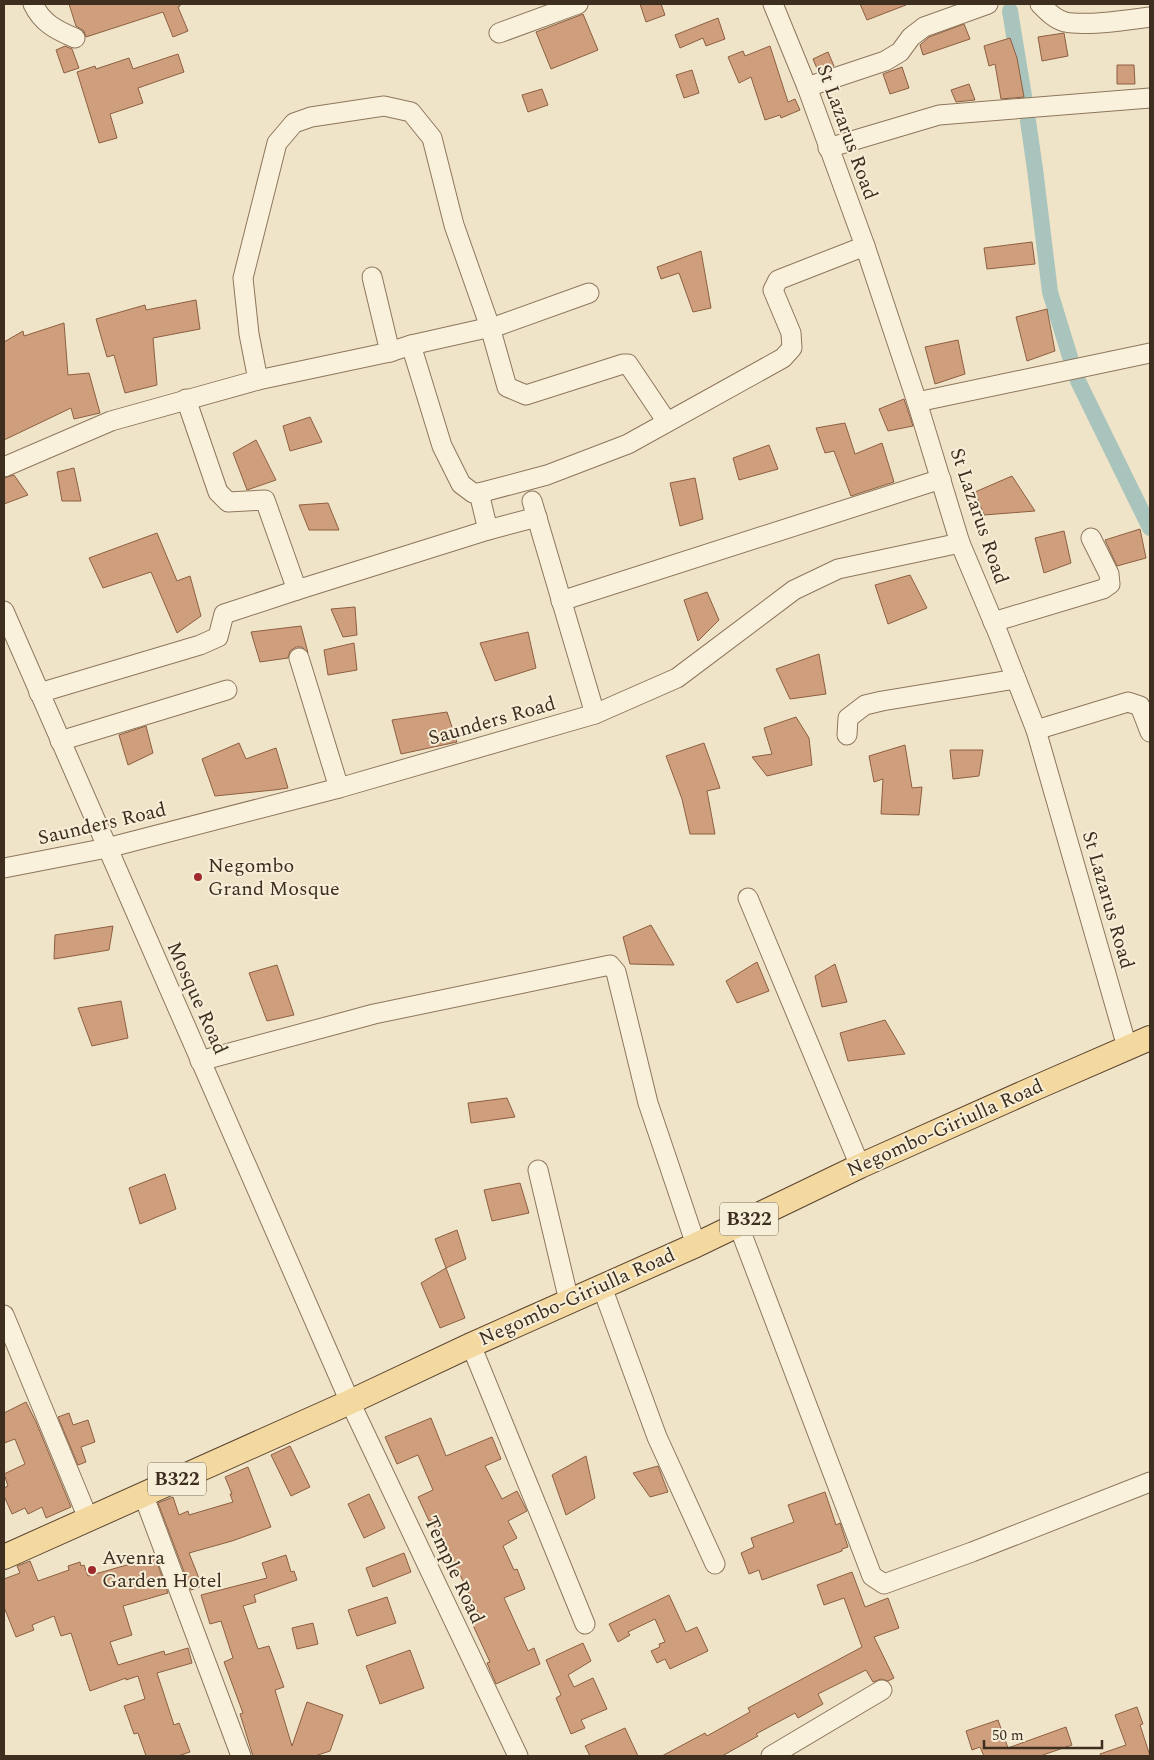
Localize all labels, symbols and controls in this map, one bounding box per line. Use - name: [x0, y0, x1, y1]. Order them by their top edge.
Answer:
- street label: St Lazarus Road: [809, 60, 885, 204]
- street label: St Lazarus Road: [942, 444, 1016, 588]
- street label: Saunders Road: [425, 689, 559, 753]
- street label: Saunders Road: [35, 795, 169, 853]
- street label: St Lazarus Road: [1074, 827, 1142, 973]
- place label: Negombo Grand Mosque: [208, 851, 340, 904]
- marker: Negombo Grand Mosque: [192, 871, 204, 883]
- street label: Mosque Road: [159, 937, 235, 1059]
- street label: Negombo-Giriulla Road: [842, 1071, 1048, 1185]
- road number: B322: [720, 1202, 778, 1236]
- street label: Negombo-Giriulla Road: [474, 1240, 680, 1354]
- road number: B322: [148, 1462, 206, 1496]
- street label: Temple Road: [416, 1511, 492, 1629]
- place label: Avenra Garden Hotel: [102, 1543, 222, 1596]
- marker: Avenra Garden Hotel: [86, 1564, 98, 1576]
- scale bar: [984, 1718, 1102, 1750]
- text: 50 m: [992, 1724, 1024, 1747]

